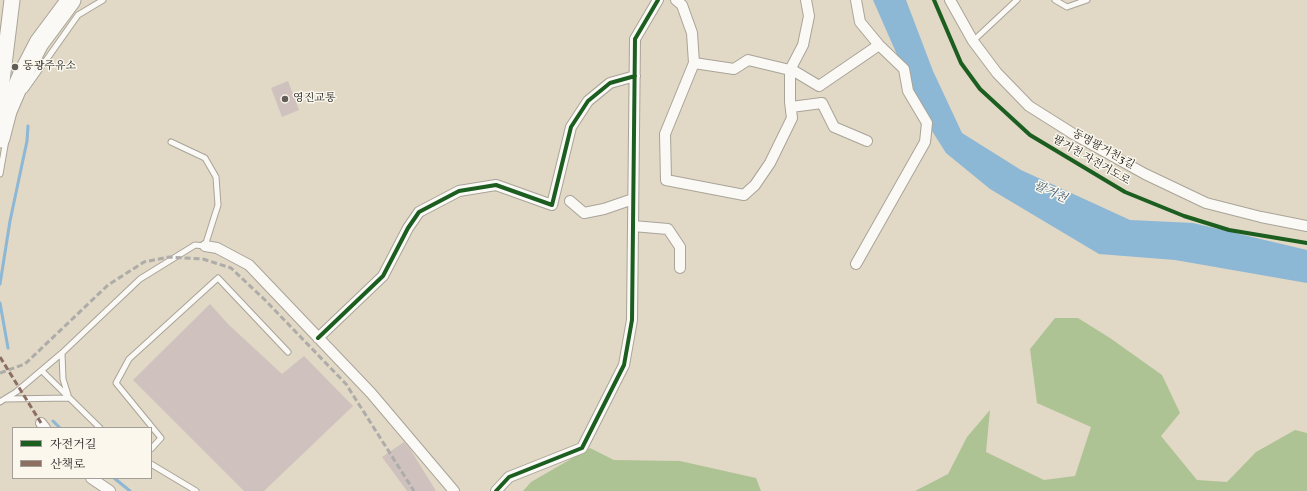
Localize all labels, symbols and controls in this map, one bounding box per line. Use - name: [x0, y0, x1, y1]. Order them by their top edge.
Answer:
- place label: 동광주유소: [23, 60, 76, 74]
- marker: 동광주유소: [10, 62, 20, 72]
- place label: 영진교통: [293, 92, 336, 106]
- marker: 영진교통: [280, 94, 290, 104]
- street label: 동명팔거천3길: [1069, 127, 1137, 173]
- street label: 팔거천 자전거도로: [1050, 133, 1132, 189]
- water label: 팔거천: [1031, 179, 1069, 207]
- legend: [12, 427, 152, 479]
- text: 자전거길: [50, 437, 96, 453]
- text: 산책로: [50, 457, 85, 473]

